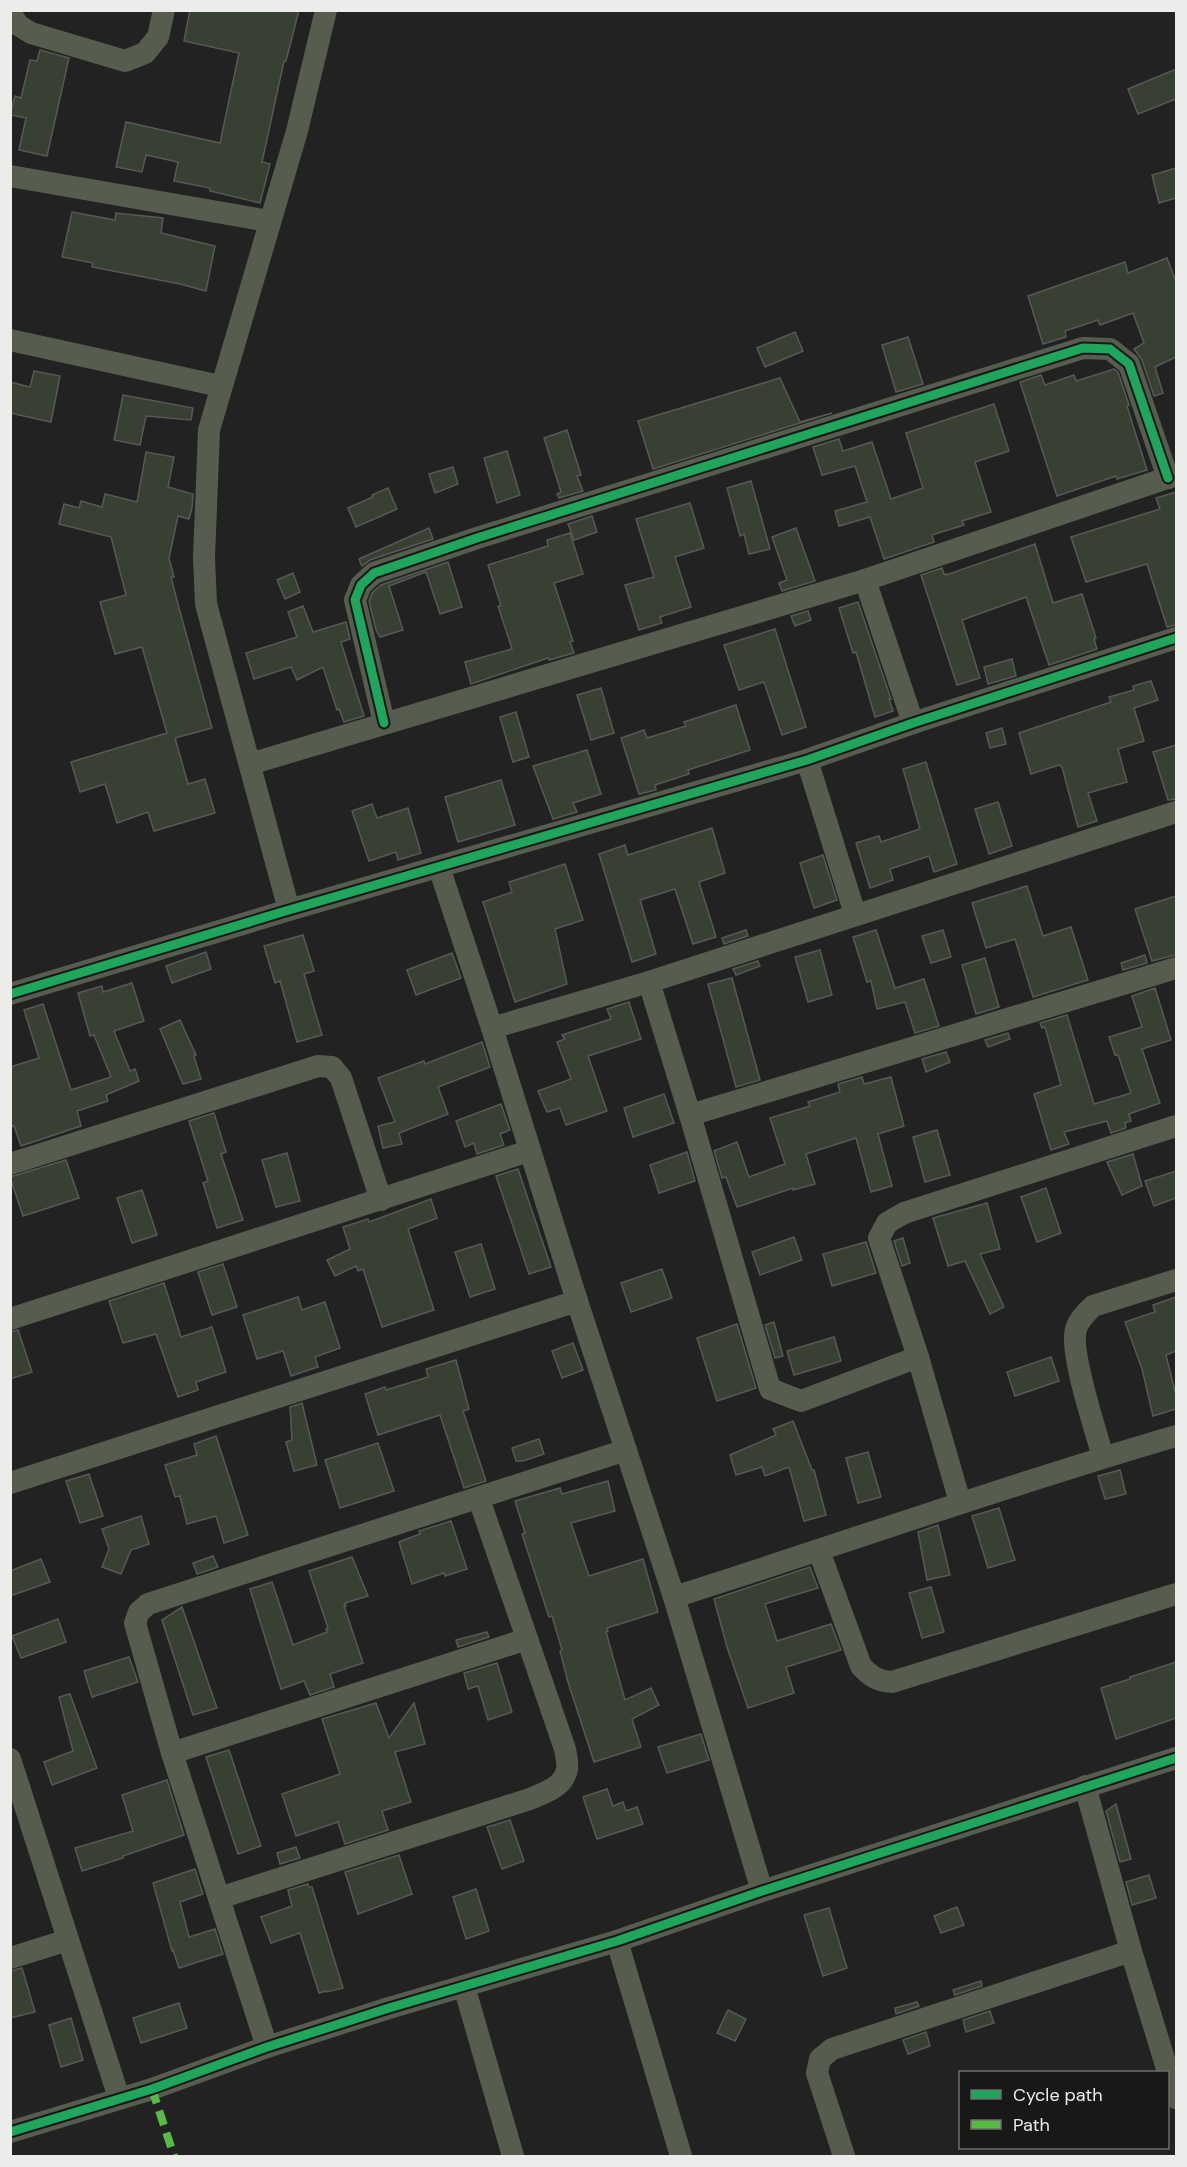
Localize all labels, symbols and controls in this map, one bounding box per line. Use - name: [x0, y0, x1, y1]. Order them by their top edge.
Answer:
- legend: [959, 2071, 1169, 2149]
- text: Cycle path: [1013, 2083, 1103, 2107]
- text: Path: [1013, 2113, 1050, 2137]

